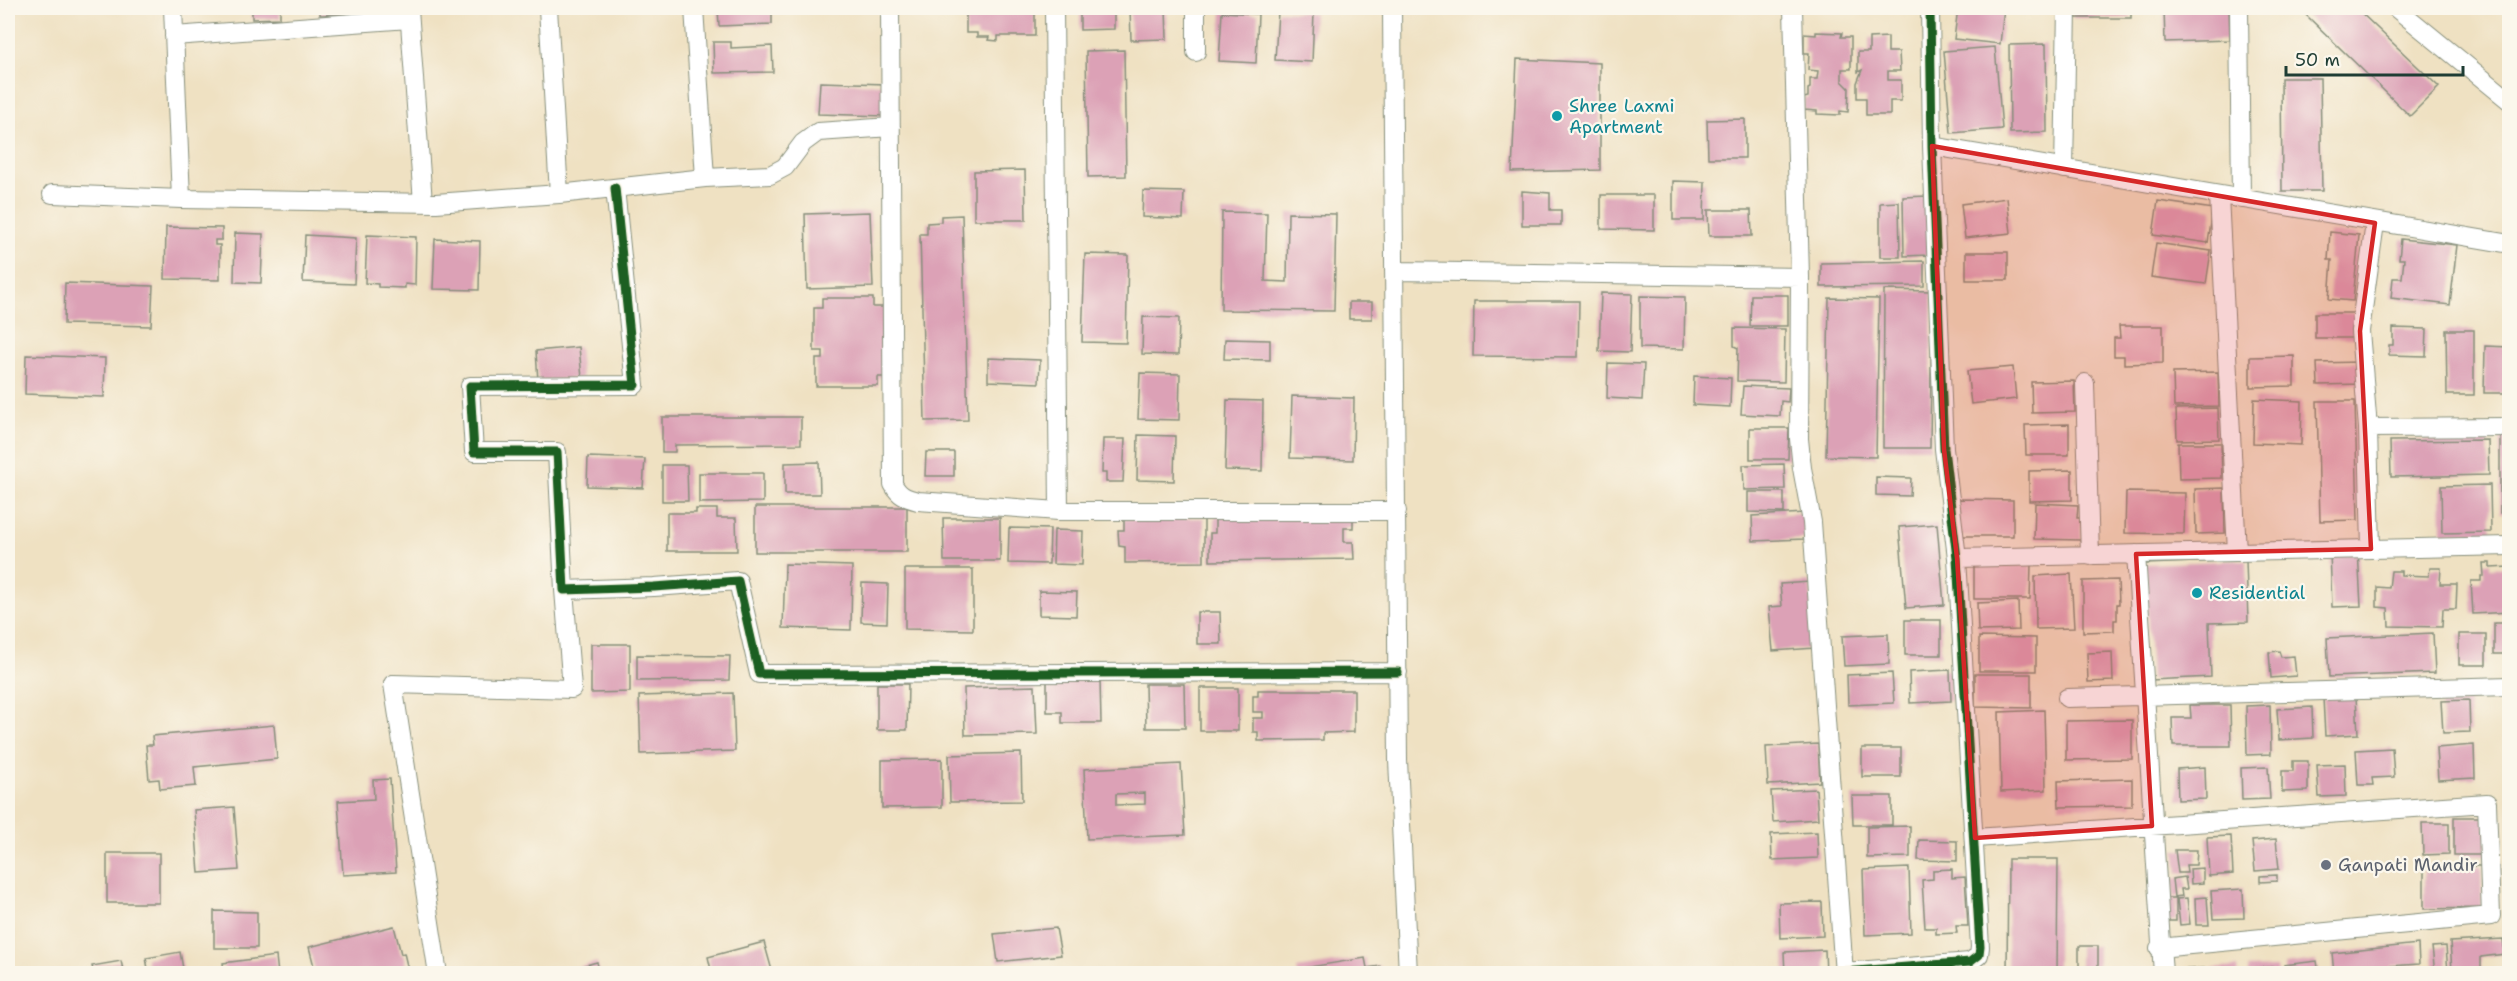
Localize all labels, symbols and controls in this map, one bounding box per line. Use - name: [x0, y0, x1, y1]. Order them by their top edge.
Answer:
- scale bar: [2286, 39, 2463, 77]
- text: 50 m: [2295, 48, 2340, 72]
- place label: Shree Laxmi Apartment: [1569, 94, 1675, 139]
- marker: Shree Laxmi Apartment: [1550, 109, 1564, 123]
- place label: Residential: [2209, 581, 2306, 605]
- marker: Residential: [2190, 586, 2204, 600]
- place label: Ganpati Mandir: [2338, 853, 2478, 877]
- marker: Ganpati Mandir: [2319, 858, 2333, 872]

